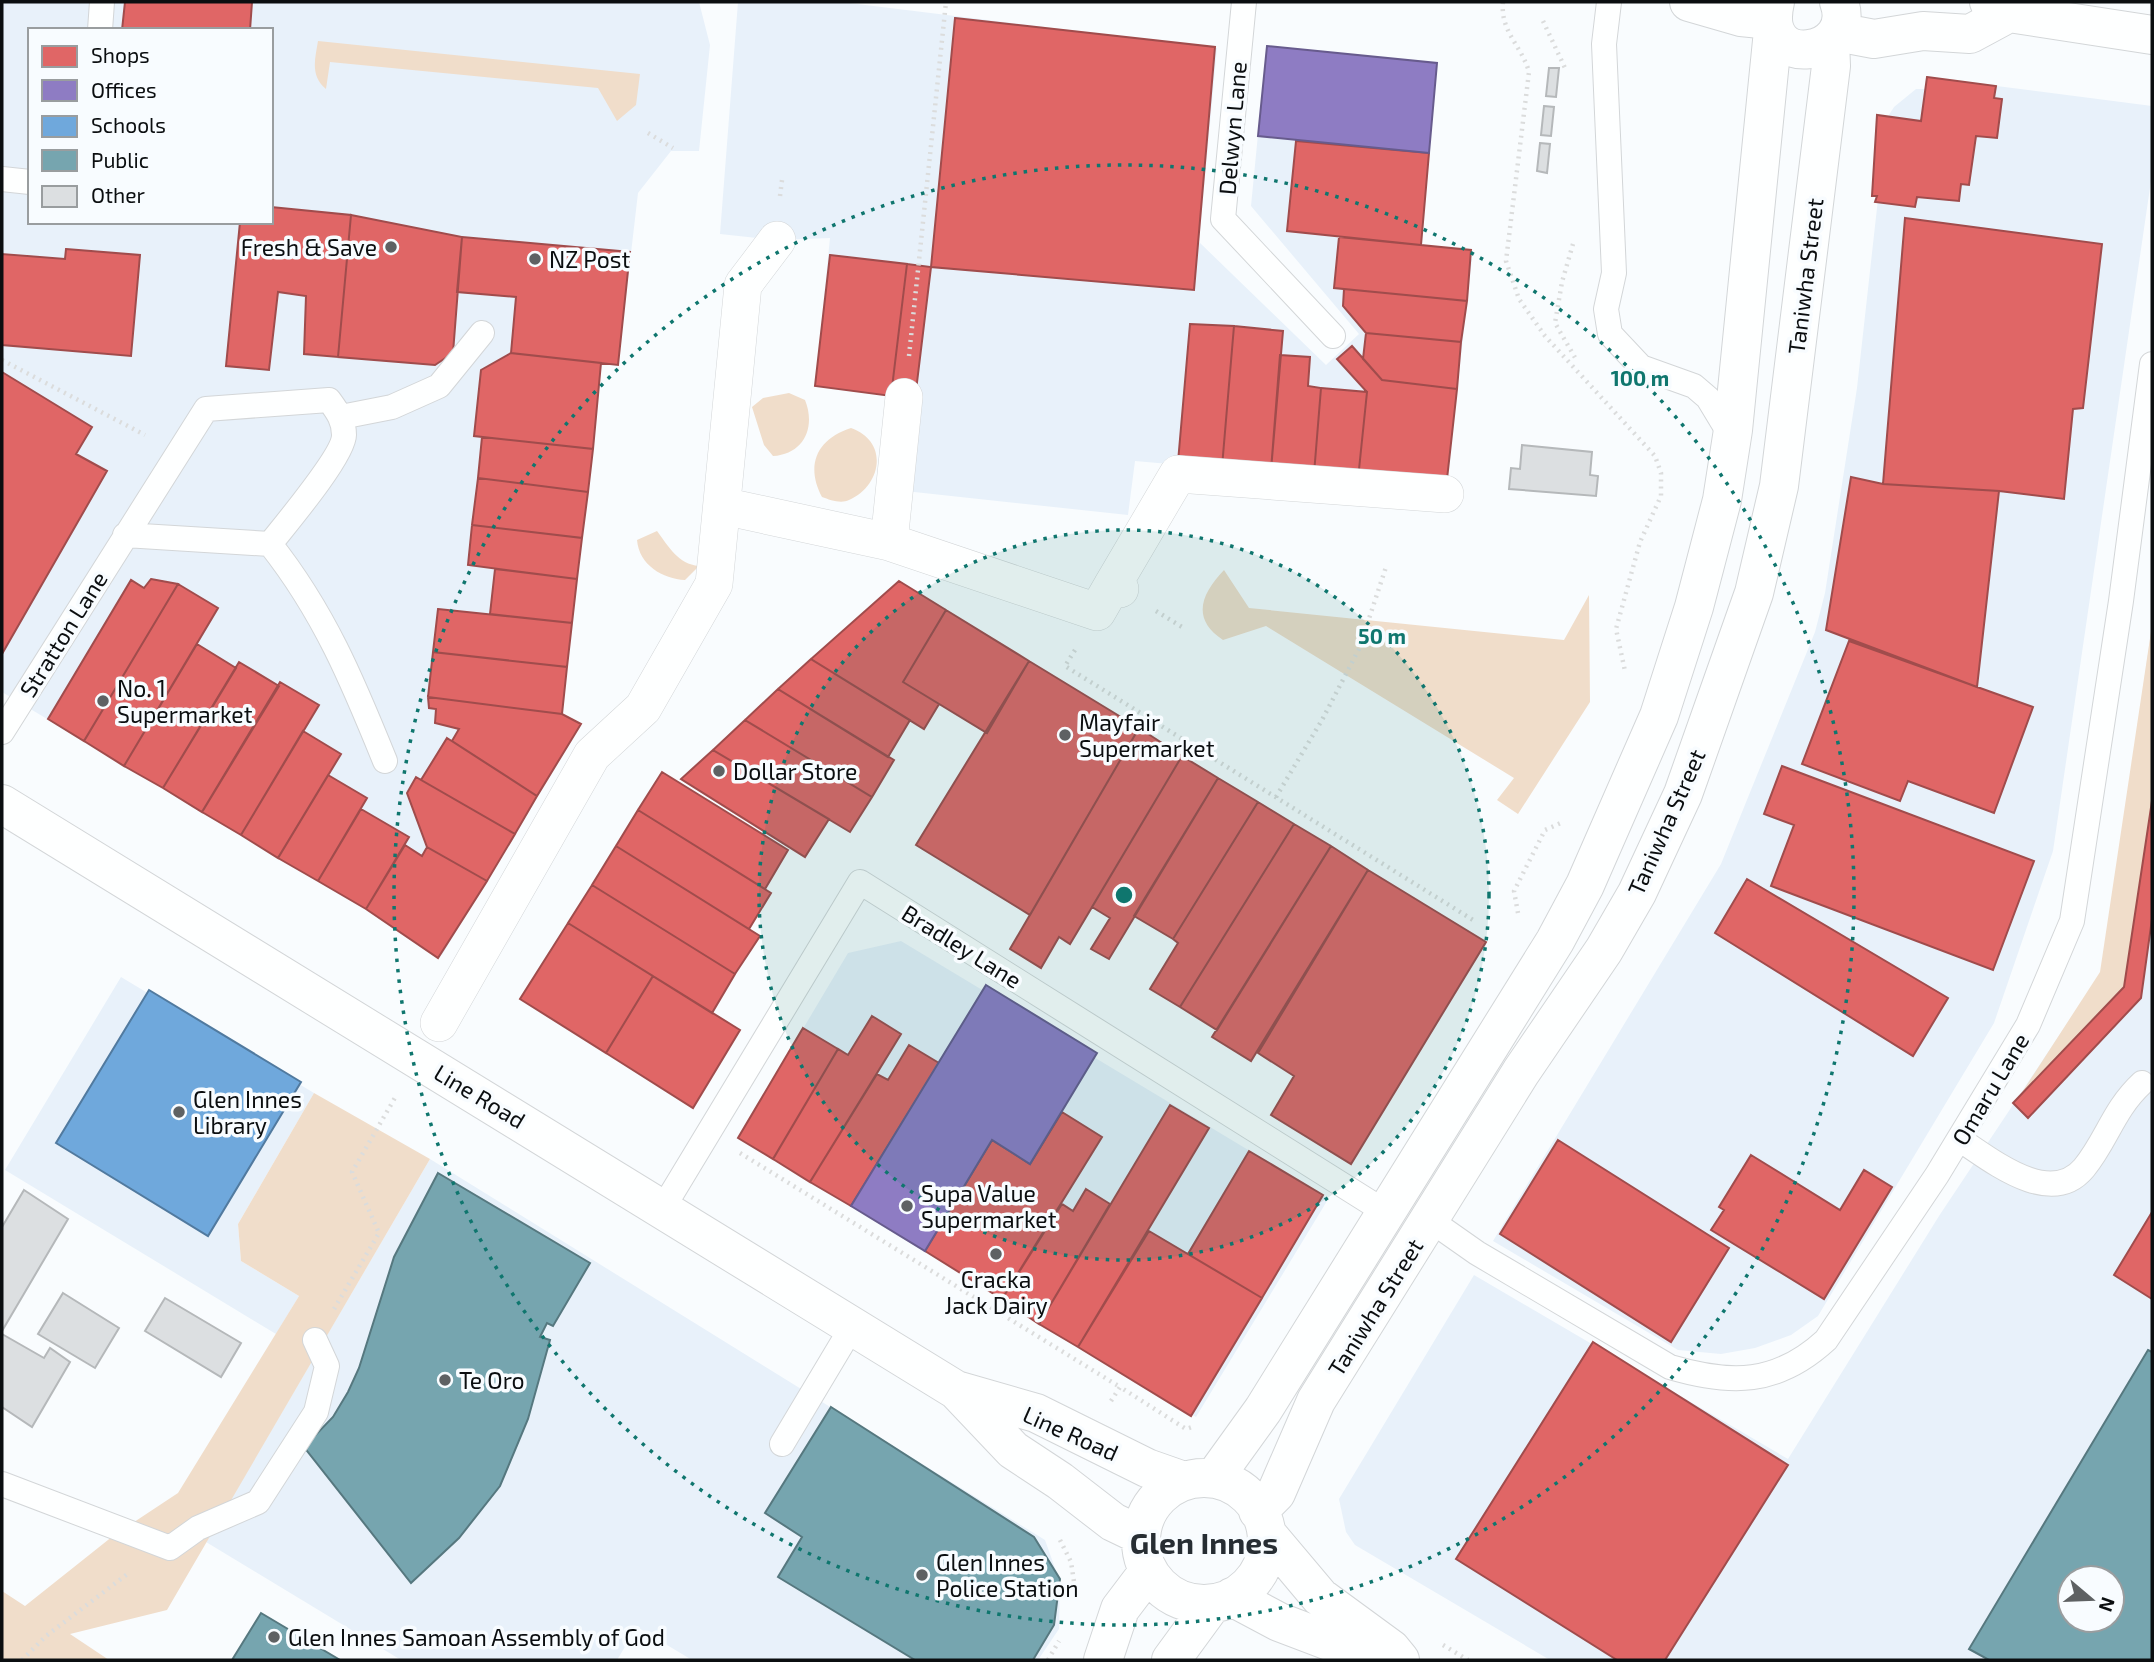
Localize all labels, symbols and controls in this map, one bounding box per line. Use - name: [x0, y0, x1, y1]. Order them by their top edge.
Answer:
- legend: [28, 28, 273, 224]
- text: Shops: [91, 42, 150, 67]
- street label: Delwyn Lane: [1212, 60, 1252, 196]
- text: Offices: [91, 77, 157, 102]
- text: Schools: [91, 112, 166, 137]
- text: Public: [91, 147, 149, 172]
- text: Other: [91, 182, 146, 207]
- street label: Taniwha Street: [1782, 196, 1828, 356]
- place label: Fresh & Save: [241, 233, 377, 261]
- marker: Fresh & Save: [383, 239, 399, 255]
- place label: NZ Post: [549, 245, 631, 273]
- marker: NZ Post: [527, 251, 543, 267]
- text: 100 m: [1611, 365, 1669, 390]
- street label: Stratton Lane: [13, 566, 113, 702]
- text: 50 m: [1358, 623, 1406, 648]
- place label: No. 1 Supermarket: [117, 674, 253, 728]
- marker: No. 1 Supermarket: [95, 693, 111, 709]
- place label: Mayfair Supermarket: [1079, 708, 1215, 762]
- marker: Mayfair Supermarket: [1057, 727, 1073, 743]
- street label: Taniwha Street: [1621, 744, 1711, 899]
- place label: Dollar Store: [733, 757, 857, 785]
- marker: Dollar Store: [711, 763, 727, 779]
- centre of rings: [1112, 883, 1136, 907]
- street label: Bradley Lane: [897, 898, 1027, 994]
- street label: Omaru Lane: [1946, 1028, 2034, 1150]
- street label: Line Road: [429, 1058, 531, 1134]
- place label: Glen Innes Library: [193, 1085, 302, 1139]
- marker: Glen Innes Library: [171, 1104, 187, 1120]
- place label: Supa Value Supermarket: [921, 1179, 1057, 1233]
- marker: Supa Value Supermarket: [899, 1198, 915, 1214]
- street label: Taniwha Street: [1322, 1233, 1429, 1381]
- marker: Cracka Jack Dairy: [988, 1246, 1004, 1262]
- place label: Cracka Jack Dairy: [944, 1265, 1048, 1319]
- place label: Te Oro: [459, 1366, 525, 1394]
- marker: Te Oro: [437, 1372, 453, 1388]
- street label: Line Road: [1019, 1400, 1123, 1466]
- district label: Glen Innes: [1130, 1524, 1278, 1560]
- place label: Glen Innes Police Station: [936, 1548, 1079, 1602]
- north arrow: [2056, 1564, 2126, 1634]
- marker: Glen Innes Police Station: [914, 1567, 930, 1583]
- text: N: [2094, 1594, 2121, 1615]
- place label: Glen Innes Samoan Assembly of God: [288, 1623, 665, 1651]
- marker: Glen Innes Samoan Assembly of God: [266, 1629, 282, 1645]

